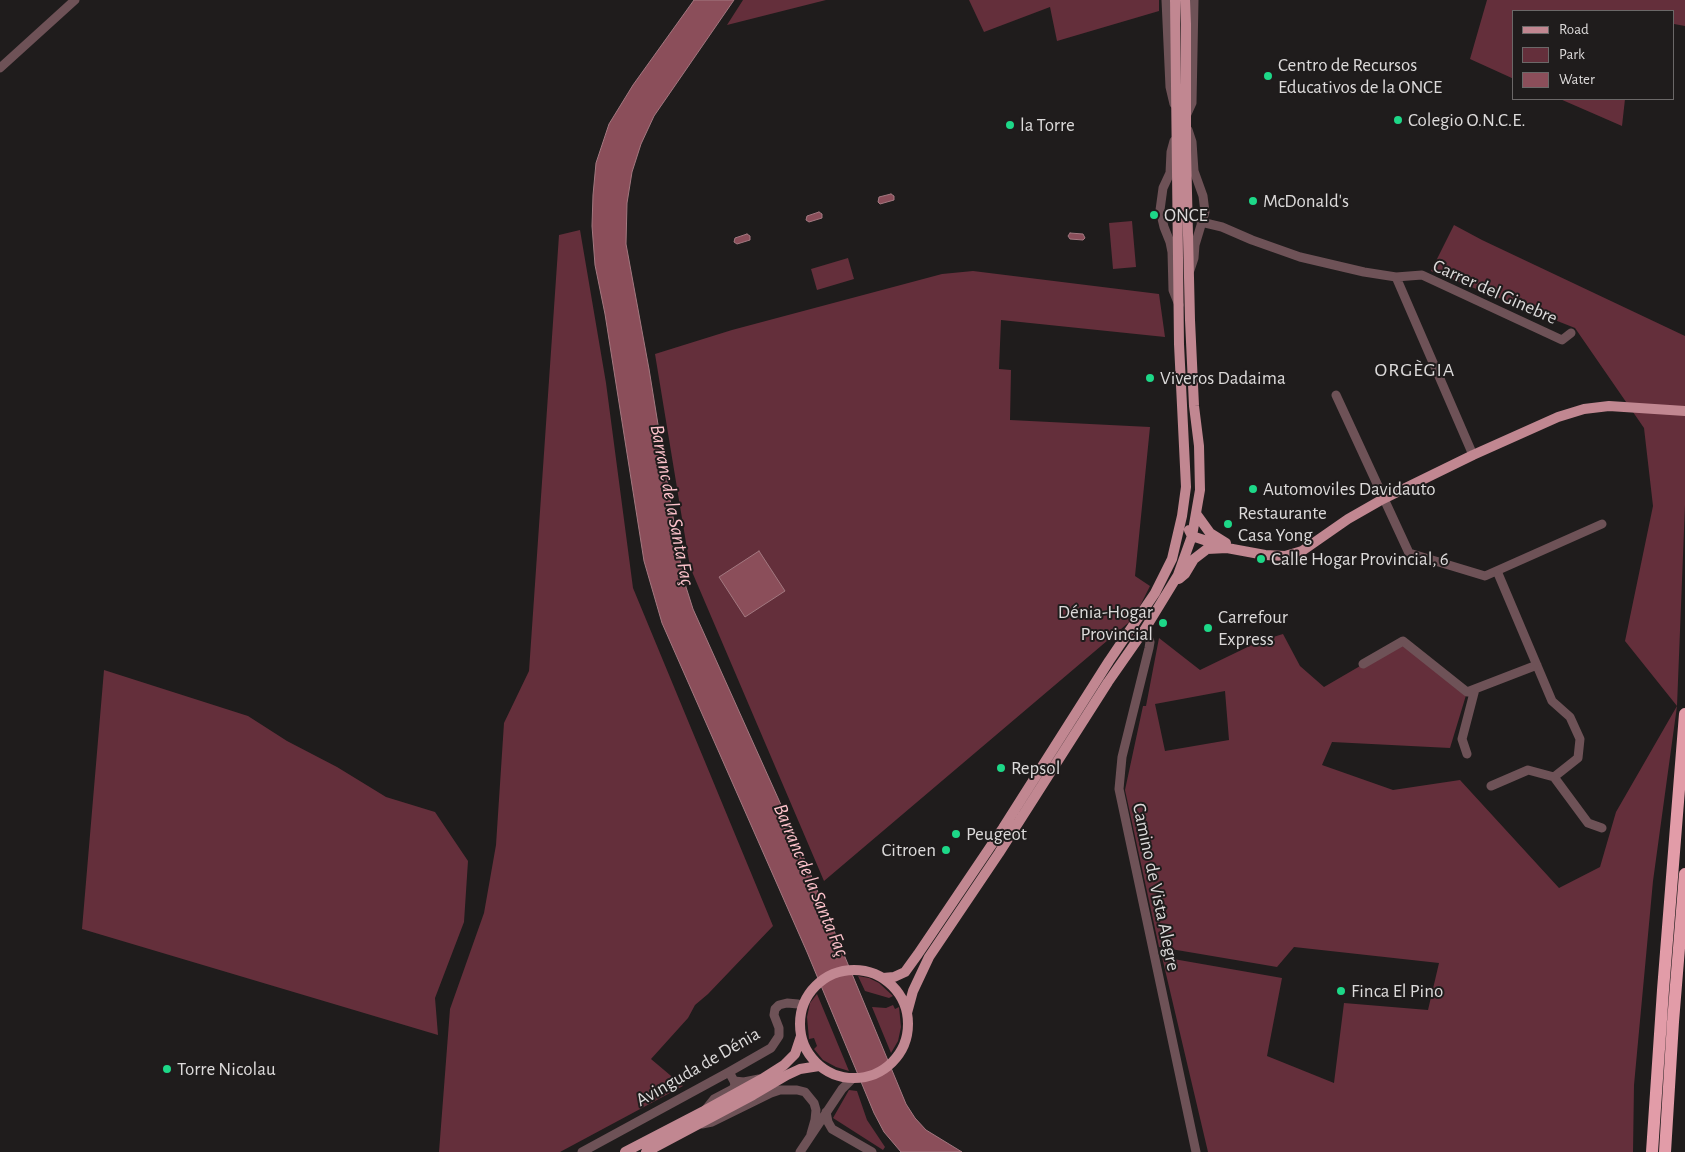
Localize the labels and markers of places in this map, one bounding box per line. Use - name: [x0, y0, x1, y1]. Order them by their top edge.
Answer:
- place label: Centro de Recursos Educativos de la ONCE: [1278, 54, 1442, 98]
- marker: Centro de Recursos Educativos de la ONCE: [1262, 70, 1274, 82]
- place label: Colegio O.N.C.E.: [1408, 109, 1526, 131]
- place label: la Torre: [1020, 114, 1075, 136]
- marker: Colegio O.N.C.E.: [1392, 114, 1404, 126]
- marker: la Torre: [1004, 119, 1016, 131]
- place label: McDonald's: [1263, 190, 1349, 212]
- marker: McDonald's: [1247, 195, 1259, 207]
- place label: ONCE: [1164, 204, 1208, 226]
- marker: ONCE: [1148, 209, 1160, 221]
- place label: Viveros Dadaima: [1160, 367, 1286, 389]
- marker: Viveros Dadaima: [1144, 372, 1156, 384]
- place label: Automoviles Davidauto: [1263, 478, 1436, 500]
- marker: Automoviles Davidauto: [1247, 483, 1259, 495]
- place label: Restaurante Casa Yong: [1238, 502, 1327, 546]
- marker: Restaurante Casa Yong: [1222, 518, 1234, 530]
- place label: Calle Hogar Provincial, 6: [1271, 548, 1449, 570]
- marker: Calle Hogar Provincial, 6: [1255, 553, 1267, 565]
- place label: Dénia-Hogar Provincial: [1058, 601, 1153, 645]
- place label: Carrefour Express: [1218, 606, 1288, 650]
- marker: Dénia-Hogar Provincial: [1157, 617, 1169, 629]
- marker: Carrefour Express: [1202, 622, 1214, 634]
- place label: Repsol: [1011, 757, 1060, 779]
- marker: Repsol: [995, 762, 1007, 774]
- place label: Peugeot: [966, 823, 1027, 845]
- marker: Peugeot: [950, 828, 962, 840]
- place label: Citroen: [881, 839, 936, 861]
- marker: Citroen: [940, 844, 952, 856]
- place label: Finca El Pino: [1351, 980, 1443, 1002]
- marker: Finca El Pino: [1335, 985, 1347, 997]
- place label: Torre Nicolau: [177, 1058, 276, 1080]
- marker: Torre Nicolau: [161, 1063, 173, 1075]

